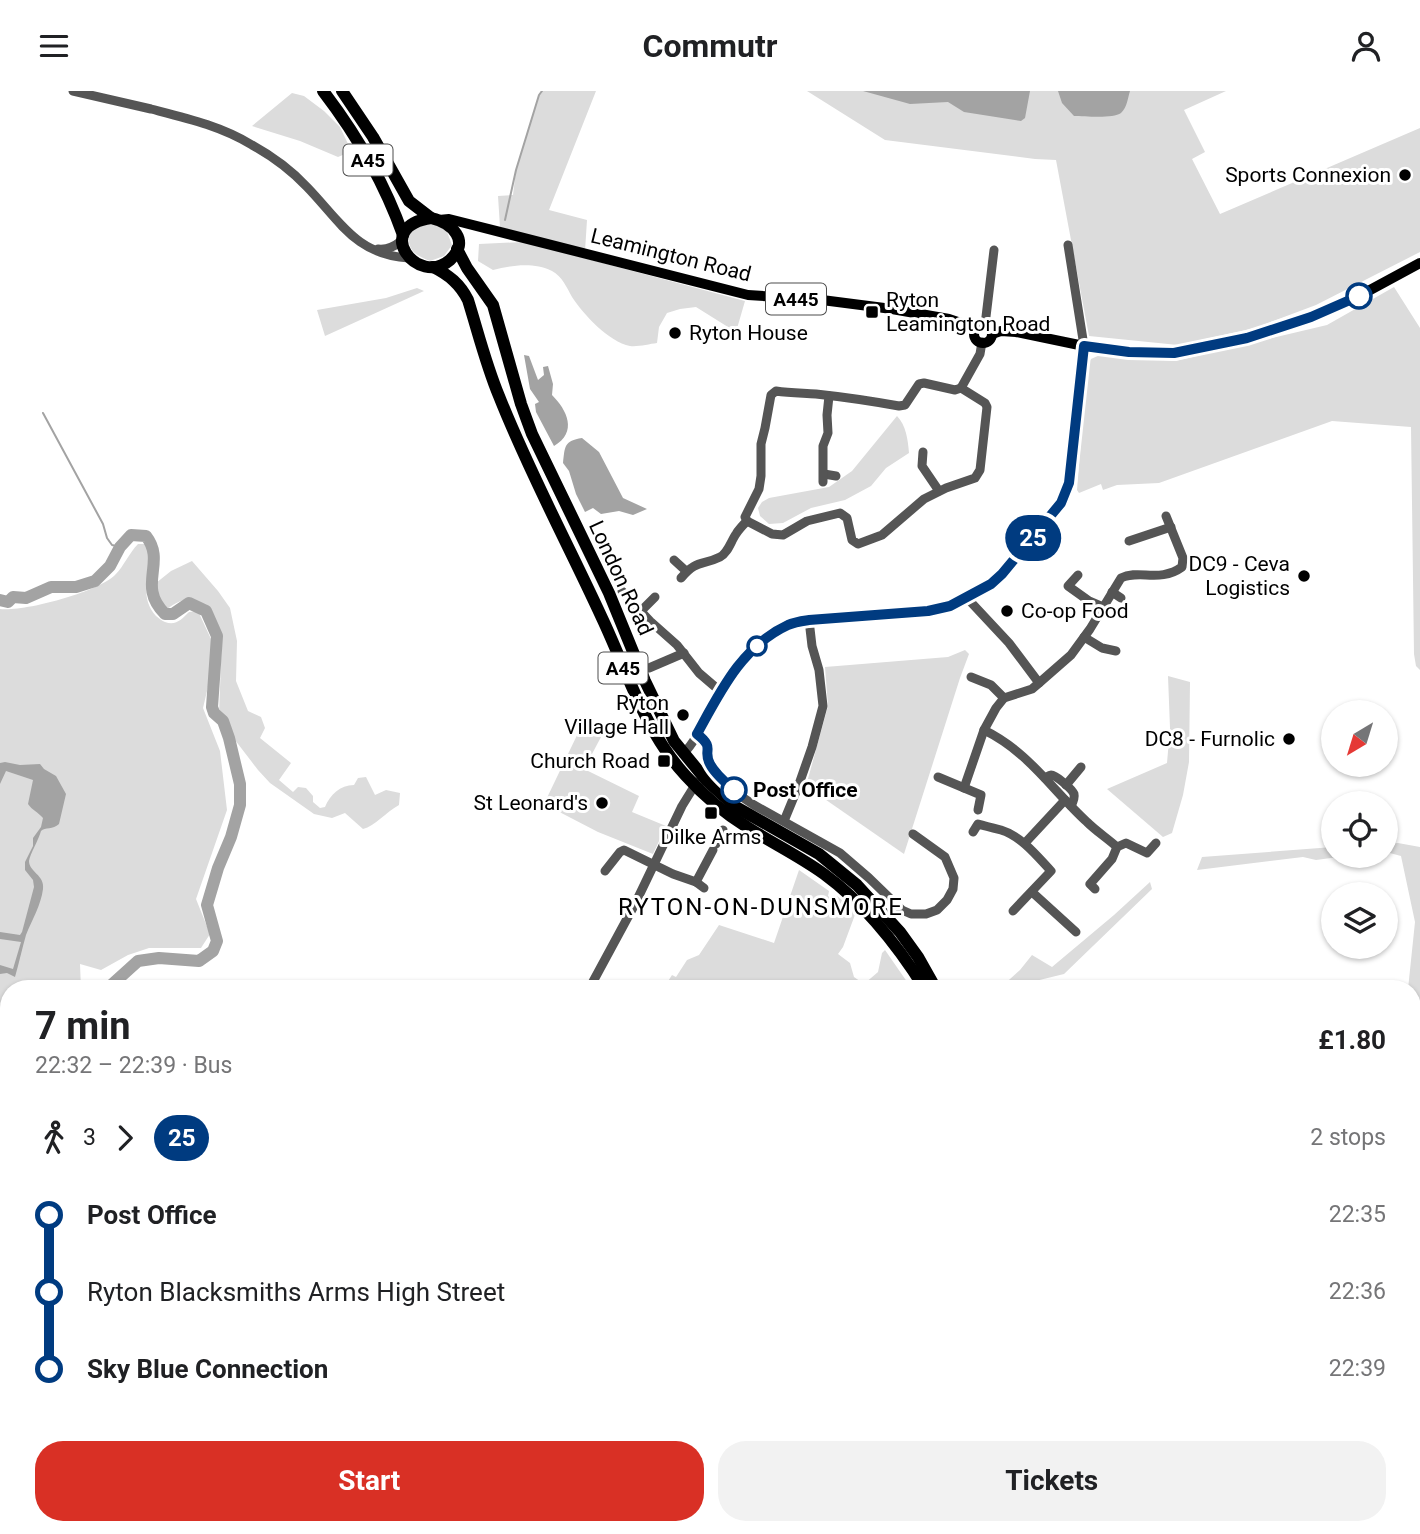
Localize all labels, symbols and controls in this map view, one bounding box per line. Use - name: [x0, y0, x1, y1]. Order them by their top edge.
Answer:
- icon: menu: [35, 27, 73, 65]
- text: Commutr: [643, 27, 777, 65]
- icon: person: [1347, 27, 1385, 65]
- road number: A45: [344, 145, 392, 176]
- place label: Sports Connexion: [1225, 163, 1391, 187]
- marker: Sports Connexion: [1397, 167, 1413, 183]
- street label: Leamington Road: [588, 223, 754, 287]
- road number: A445: [766, 283, 826, 315]
- unlabelled marker: [1346, 283, 1372, 309]
- place label: Ryton Leamington Road: [886, 288, 1050, 336]
- marker: Ryton Leamington Road: [864, 304, 880, 320]
- place label: Ryton House: [689, 321, 808, 345]
- marker: Ryton House: [667, 325, 683, 341]
- line badge: 25: [1002, 515, 1064, 561]
- street label: London Road: [584, 517, 658, 639]
- text: 25: [1019, 524, 1047, 552]
- place label: DC9 - Ceva Logistics: [1188, 552, 1290, 600]
- marker: DC9 - Ceva Logistics: [1296, 568, 1312, 584]
- place label: Co-op Food: [1021, 599, 1129, 623]
- marker: Co-op Food: [999, 603, 1015, 619]
- unlabelled marker: [747, 636, 767, 656]
- road number: A45: [598, 653, 648, 683]
- place label: Ryton Village Hall: [564, 691, 669, 739]
- north arrow: [1321, 700, 1398, 777]
- map controls: [1321, 700, 1398, 959]
- marker: Ryton Village Hall: [675, 707, 691, 723]
- place label: DC8 - Furnolic: [1145, 727, 1275, 751]
- marker: DC8 - Furnolic: [1281, 731, 1297, 747]
- place label: Church Road: [530, 749, 650, 773]
- marker: Church Road: [656, 753, 672, 769]
- marker: Post Office: [721, 777, 747, 803]
- place label: Post Office: [753, 778, 858, 802]
- place label: St Leonard's: [474, 791, 588, 815]
- button: locate: [1321, 791, 1398, 868]
- marker: St Leonard's: [594, 795, 610, 811]
- marker: Dilke Arms: [703, 805, 719, 821]
- place label: Dilke Arms: [661, 825, 761, 849]
- button: layers: [1321, 882, 1398, 959]
- district label: RYTON-ON-DUNSMORE: [618, 893, 904, 921]
- text: 7 min: [35, 1004, 131, 1048]
- text: £1.80: [1318, 1025, 1386, 1055]
- text: 22:32 – 22:39 · Bus: [35, 1052, 232, 1079]
- icon: walk: [35, 1119, 73, 1157]
- icon: forward: [106, 1119, 144, 1157]
- text: 3: [83, 1124, 96, 1151]
- text: 25: [168, 1124, 195, 1152]
- text: 2 stops: [1310, 1124, 1386, 1151]
- text: Post Office: [87, 1200, 217, 1230]
- text: 22:35: [1329, 1201, 1386, 1228]
- text: Ryton Blacksmiths Arms High Street: [87, 1277, 505, 1307]
- text: 22:36: [1329, 1278, 1386, 1305]
- text: Sky Blue Connection: [87, 1354, 328, 1384]
- text: 22:39: [1329, 1355, 1386, 1382]
- button: Start: [35, 1441, 704, 1521]
- button: Tickets: [718, 1441, 1386, 1521]

